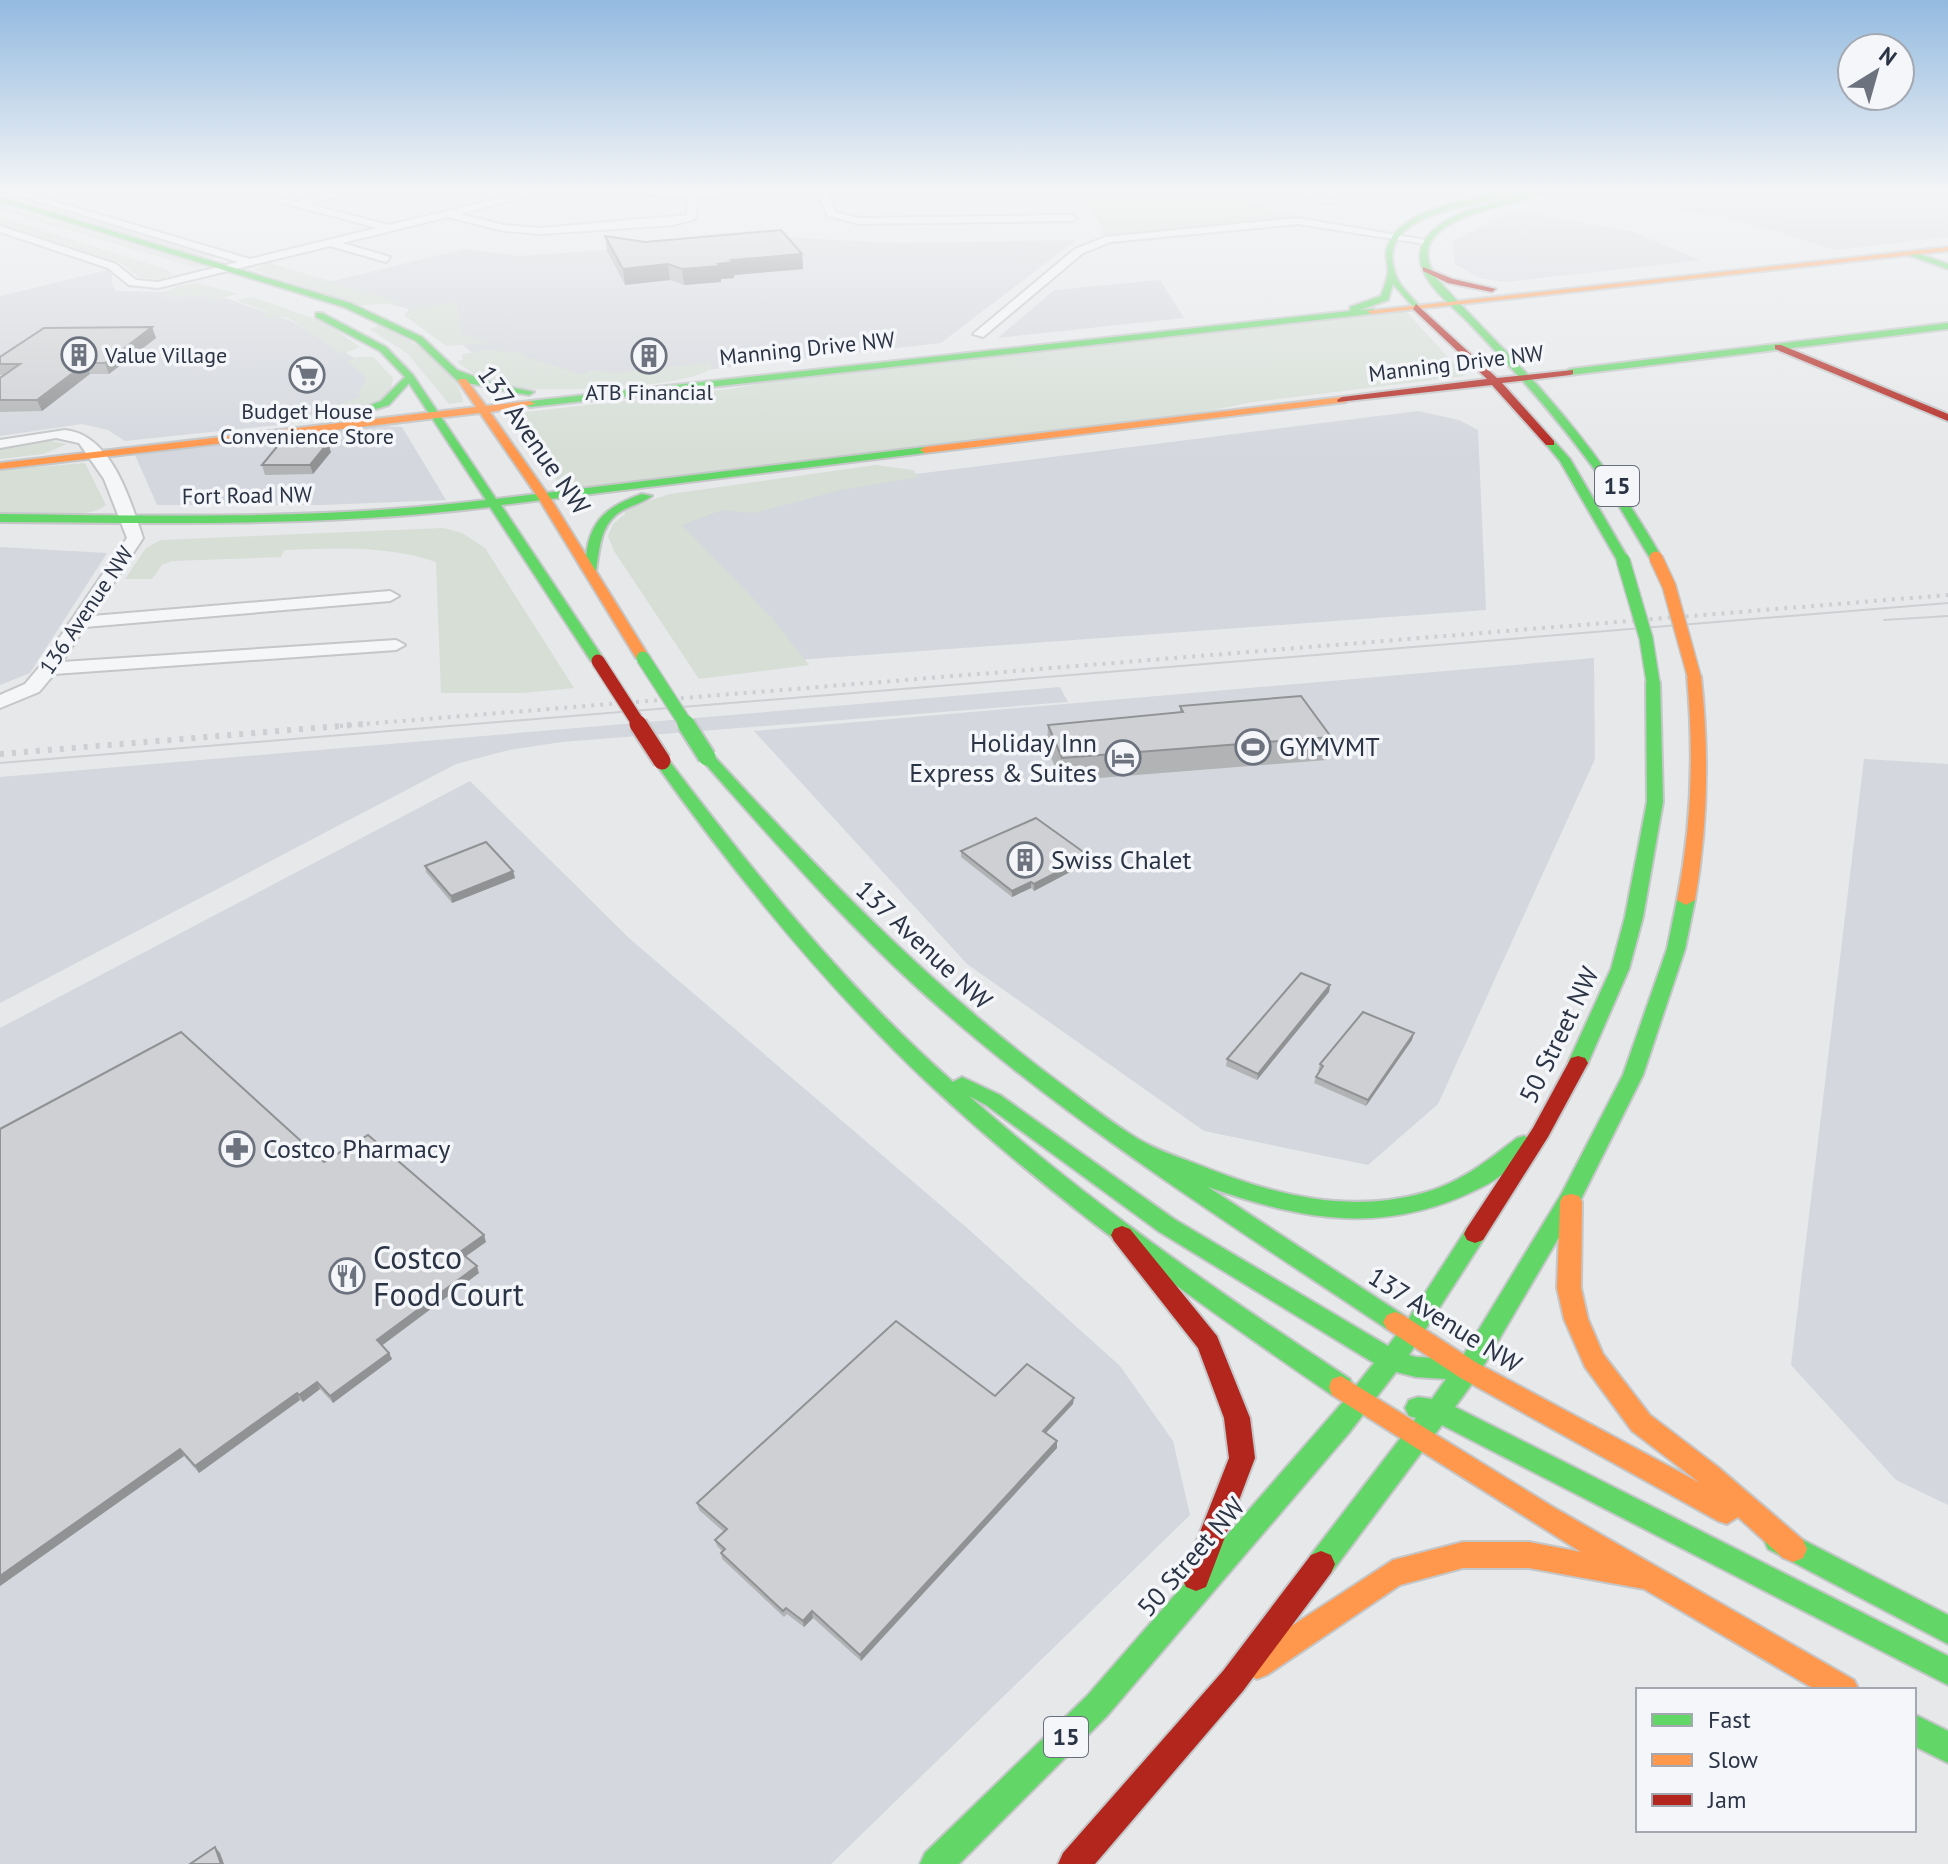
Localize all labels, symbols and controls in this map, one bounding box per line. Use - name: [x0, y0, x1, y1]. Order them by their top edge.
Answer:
- north arrow: [1836, 32, 1916, 112]
- text: N: [1874, 40, 1902, 72]
- street label: Manning Drive NW: [718, 325, 897, 371]
- building icon: Value Village: [60, 336, 98, 374]
- building icon: ATB Financial: [630, 337, 668, 375]
- street label: Manning Drive NW: [1367, 338, 1546, 388]
- place label: Value Village: [104, 341, 227, 369]
- supermarket icon: Budget House Convenience Store: [288, 356, 326, 394]
- street label: 137 Avenue NW: [471, 359, 598, 521]
- place label: ATB Financial: [585, 378, 713, 406]
- place label: Budget House Convenience Store: [220, 397, 394, 450]
- road number: 15: [1595, 466, 1639, 506]
- street label: Fort Road NW: [182, 480, 313, 510]
- street label: 136 Avenue NW: [33, 540, 140, 679]
- place label: Holiday Inn Express & Suites: [909, 726, 1097, 789]
- sports icon: GYMVMT: [1234, 728, 1272, 766]
- place label: GYMVMT: [1279, 730, 1380, 763]
- hotel icon: Holiday Inn Express & Suites: [1104, 739, 1142, 777]
- building icon: Swiss Chalet: [1006, 841, 1044, 879]
- place label: Swiss Chalet: [1051, 843, 1191, 876]
- street label: 137 Avenue NW: [849, 873, 1000, 1016]
- street label: 50 Street NW: [1511, 961, 1606, 1108]
- pharmacy icon: Costco Pharmacy: [218, 1130, 256, 1168]
- place label: Costco Pharmacy: [263, 1132, 450, 1165]
- place label: Costco Food Court: [373, 1236, 524, 1315]
- restaurant icon: Costco Food Court: [328, 1257, 366, 1295]
- street label: 137 Avenue NW: [1363, 1259, 1528, 1380]
- street label: 50 Street NW: [1130, 1490, 1252, 1623]
- legend: [1636, 1688, 1916, 1832]
- text: Fast: [1708, 1704, 1751, 1735]
- road number: 15: [1044, 1717, 1088, 1757]
- text: Slow: [1708, 1744, 1758, 1775]
- text: Jam: [1707, 1784, 1746, 1815]

